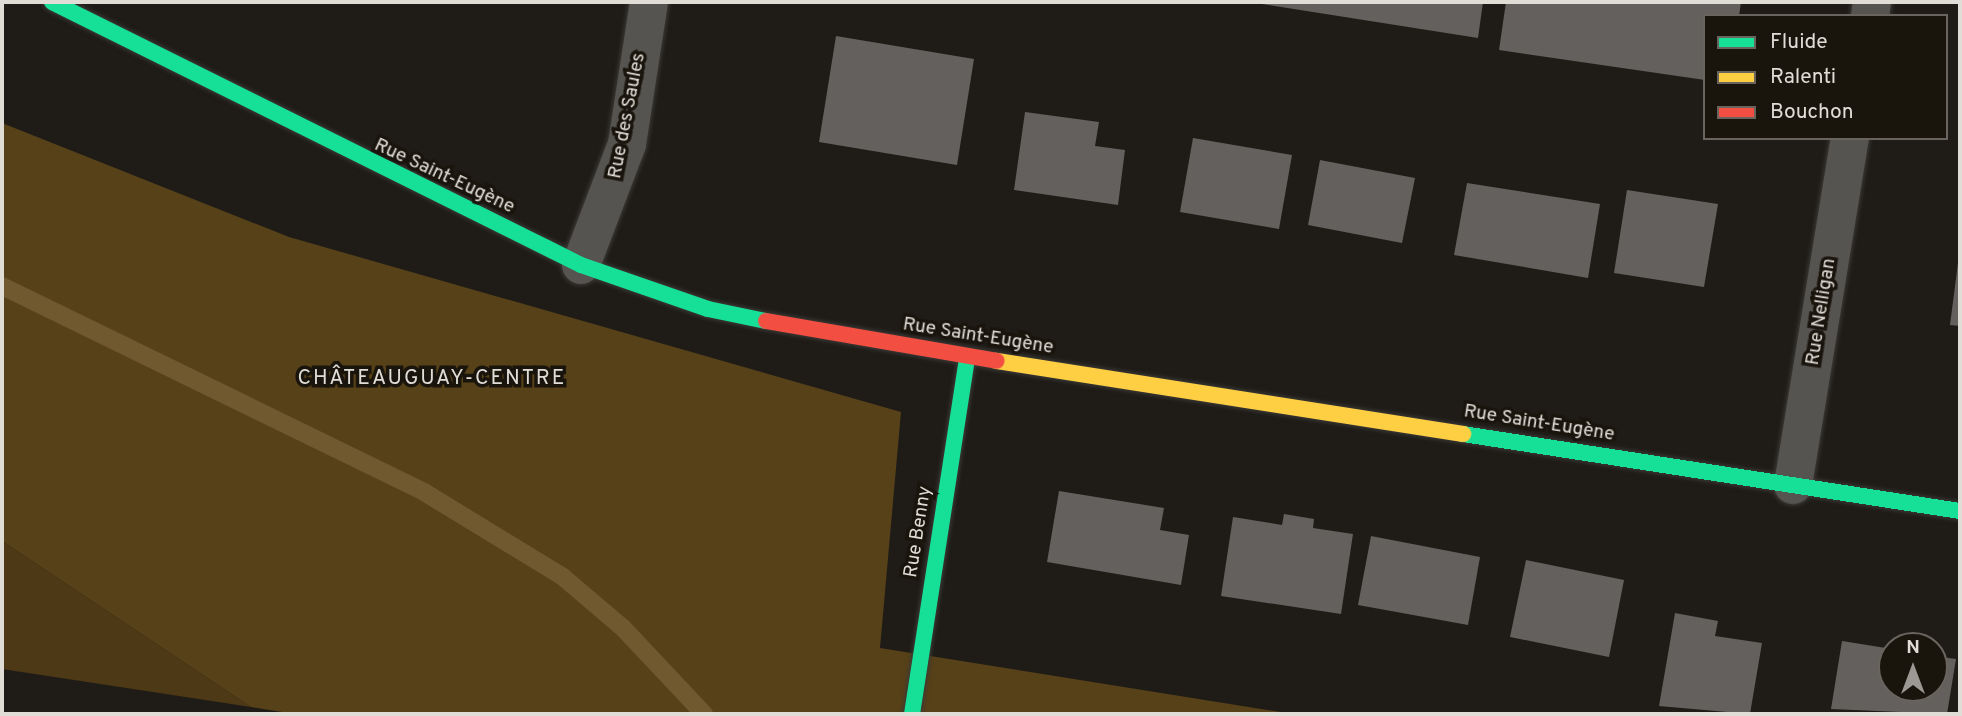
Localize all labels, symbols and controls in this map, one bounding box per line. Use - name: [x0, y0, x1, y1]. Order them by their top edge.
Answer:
- legend: [1703, 14, 1948, 140]
- text: Fluide: [1770, 29, 1828, 56]
- street label: Rue des Saules: [605, 51, 651, 181]
- text: Ralenti: [1770, 64, 1836, 91]
- text: Bouchon: [1770, 99, 1853, 126]
- street label: Rue Saint-Eugène: [370, 135, 518, 219]
- street label: Rue Nelligan: [1802, 257, 1842, 367]
- street label: Rue Saint-Eugène: [901, 314, 1055, 360]
- district label: CHÂTEAUGUAY-CENTRE: [300, 366, 564, 392]
- street label: Rue Saint-Eugène: [1462, 401, 1616, 447]
- street label: Rue Benny: [901, 485, 937, 579]
- north arrow: [1878, 632, 1948, 702]
- text: N: [1906, 636, 1920, 660]

